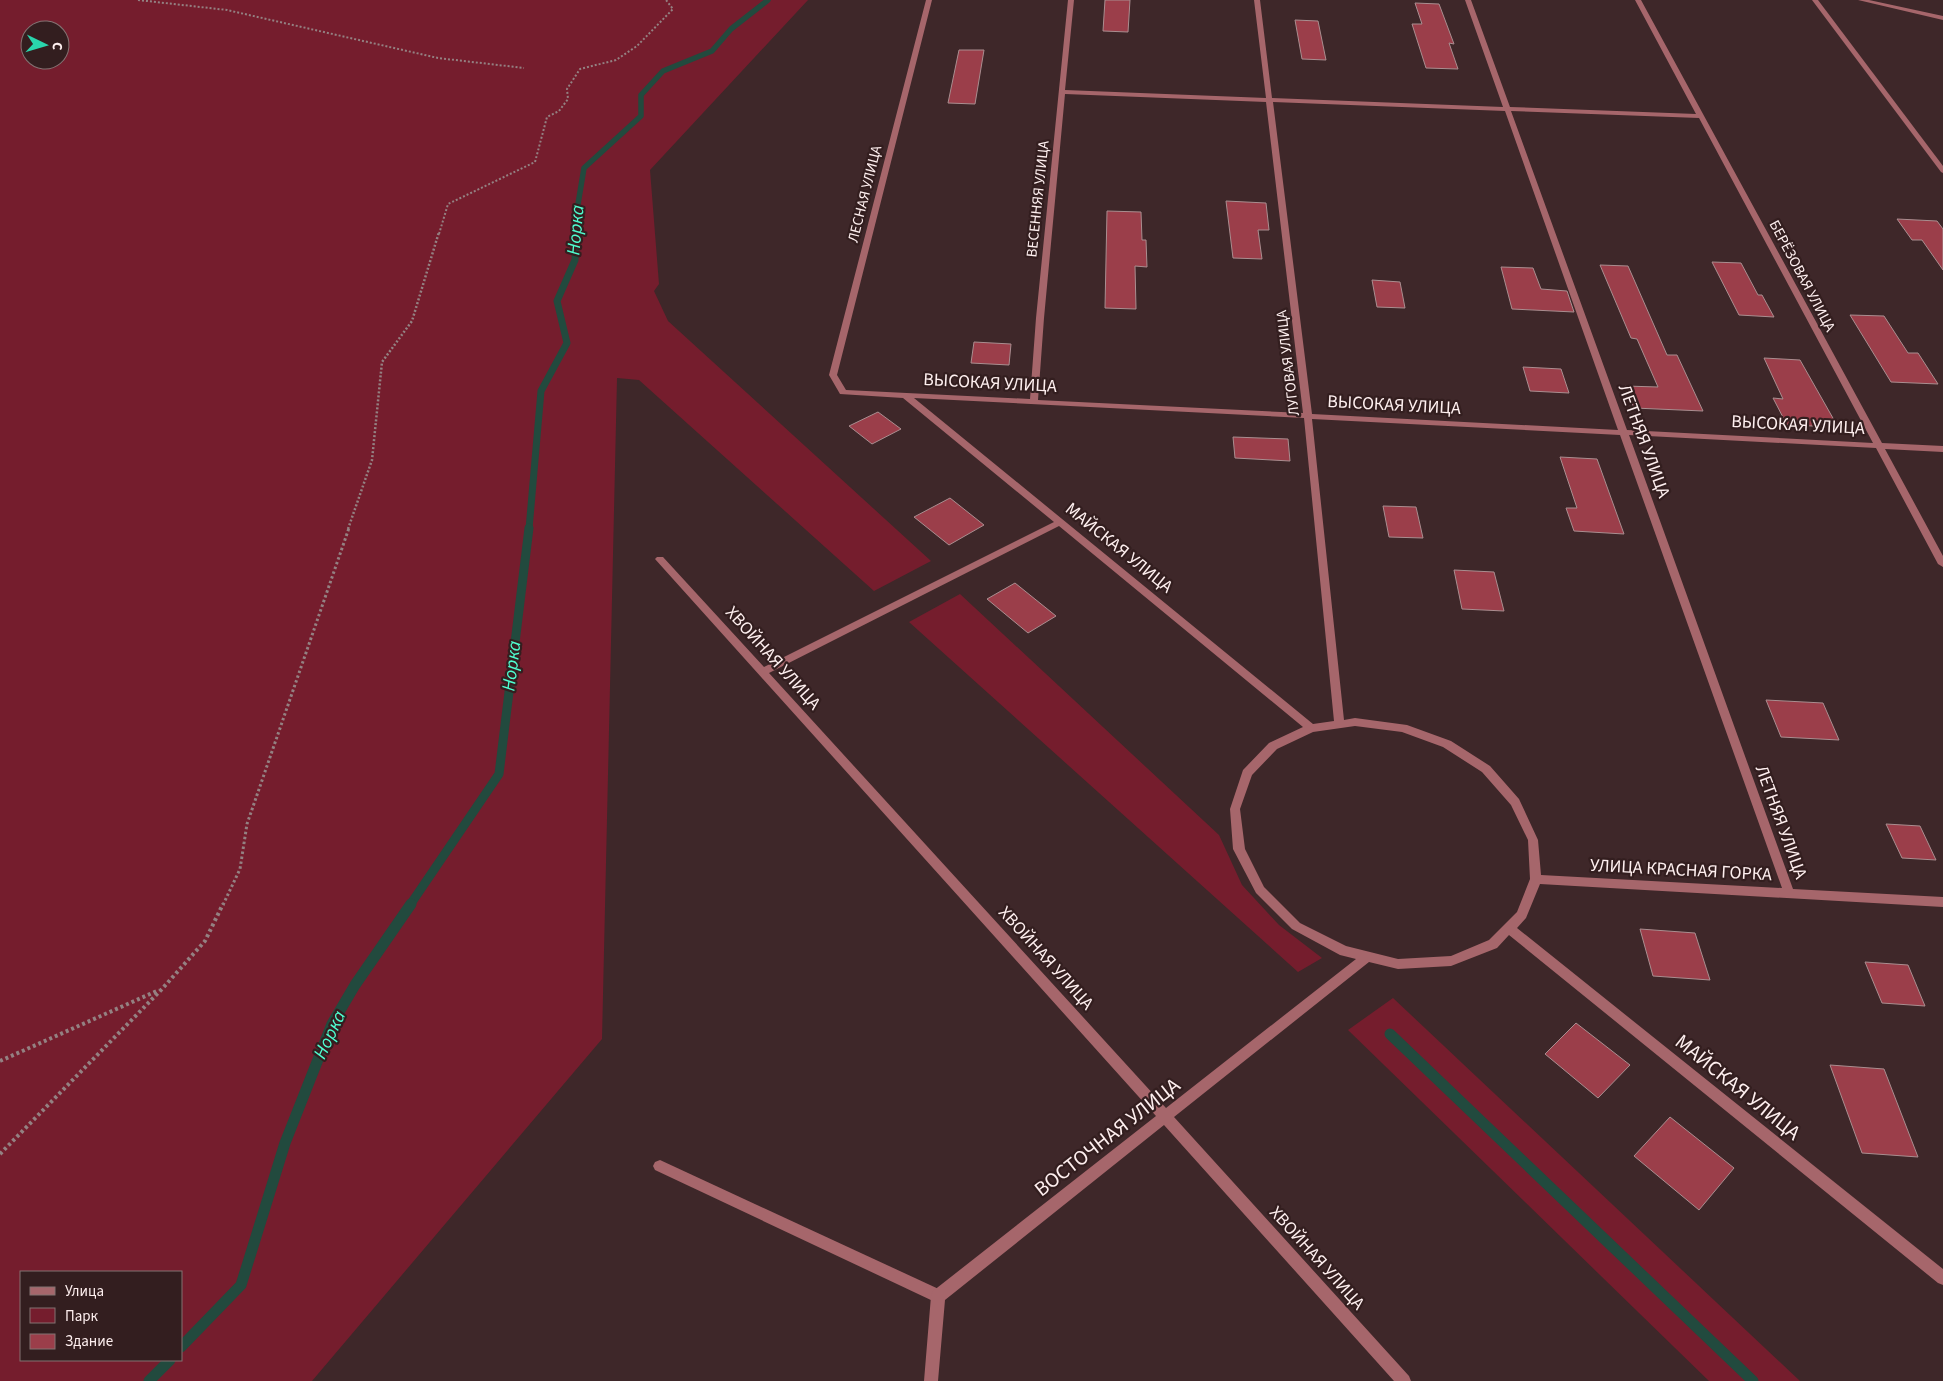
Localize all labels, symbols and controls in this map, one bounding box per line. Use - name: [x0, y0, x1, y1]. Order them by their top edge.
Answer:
- north arrow: [20, 20, 70, 70]
- text: С: [47, 41, 67, 51]
- street label: ВЕСЕННЯЯ УЛИЦА: [1021, 139, 1055, 258]
- street label: ЛЕСНАЯ УЛИЦА: [843, 142, 887, 245]
- water label: Норка: [560, 204, 592, 256]
- street label: БЕРЁЗОВАЯ УЛИЦА: [1764, 217, 1841, 336]
- street label: ЛУГОВАЯ УЛИЦА: [1271, 308, 1305, 417]
- street label: ВЫСОКАЯ УЛИЦА: [923, 367, 1058, 399]
- street label: ЛЕТНЯЯ УЛИЦА: [1612, 381, 1676, 502]
- street label: ВЫСОКАЯ УЛИЦА: [1327, 389, 1462, 421]
- street label: ВЫСОКАЯ УЛИЦА: [1731, 409, 1866, 441]
- street label: МАЙСКАЯ УЛИЦА: [1060, 497, 1178, 599]
- street label: ХВОЙНАЯ УЛИЦА: [720, 601, 827, 715]
- water label: Норка: [496, 639, 528, 693]
- street label: ЛЕТНЯЯ УЛИЦА: [1749, 762, 1813, 883]
- street label: УЛИЦА КРАСНАЯ ГОРКА: [1589, 853, 1773, 887]
- street label: ХВОЙНАЯ УЛИЦА: [993, 901, 1100, 1015]
- water label: Норка: [307, 1006, 353, 1064]
- street label: МАЙСКАЯ УЛИЦА: [1669, 1027, 1808, 1147]
- street label: ВОСТОЧНАЯ УЛИЦА: [1028, 1070, 1187, 1204]
- street label: ХВОЙНАЯ УЛИЦА: [1264, 1201, 1371, 1315]
- legend: [20, 1271, 182, 1361]
- text: Улица: [65, 1281, 104, 1302]
- text: Парк: [65, 1306, 99, 1327]
- text: Здание: [65, 1331, 113, 1352]

